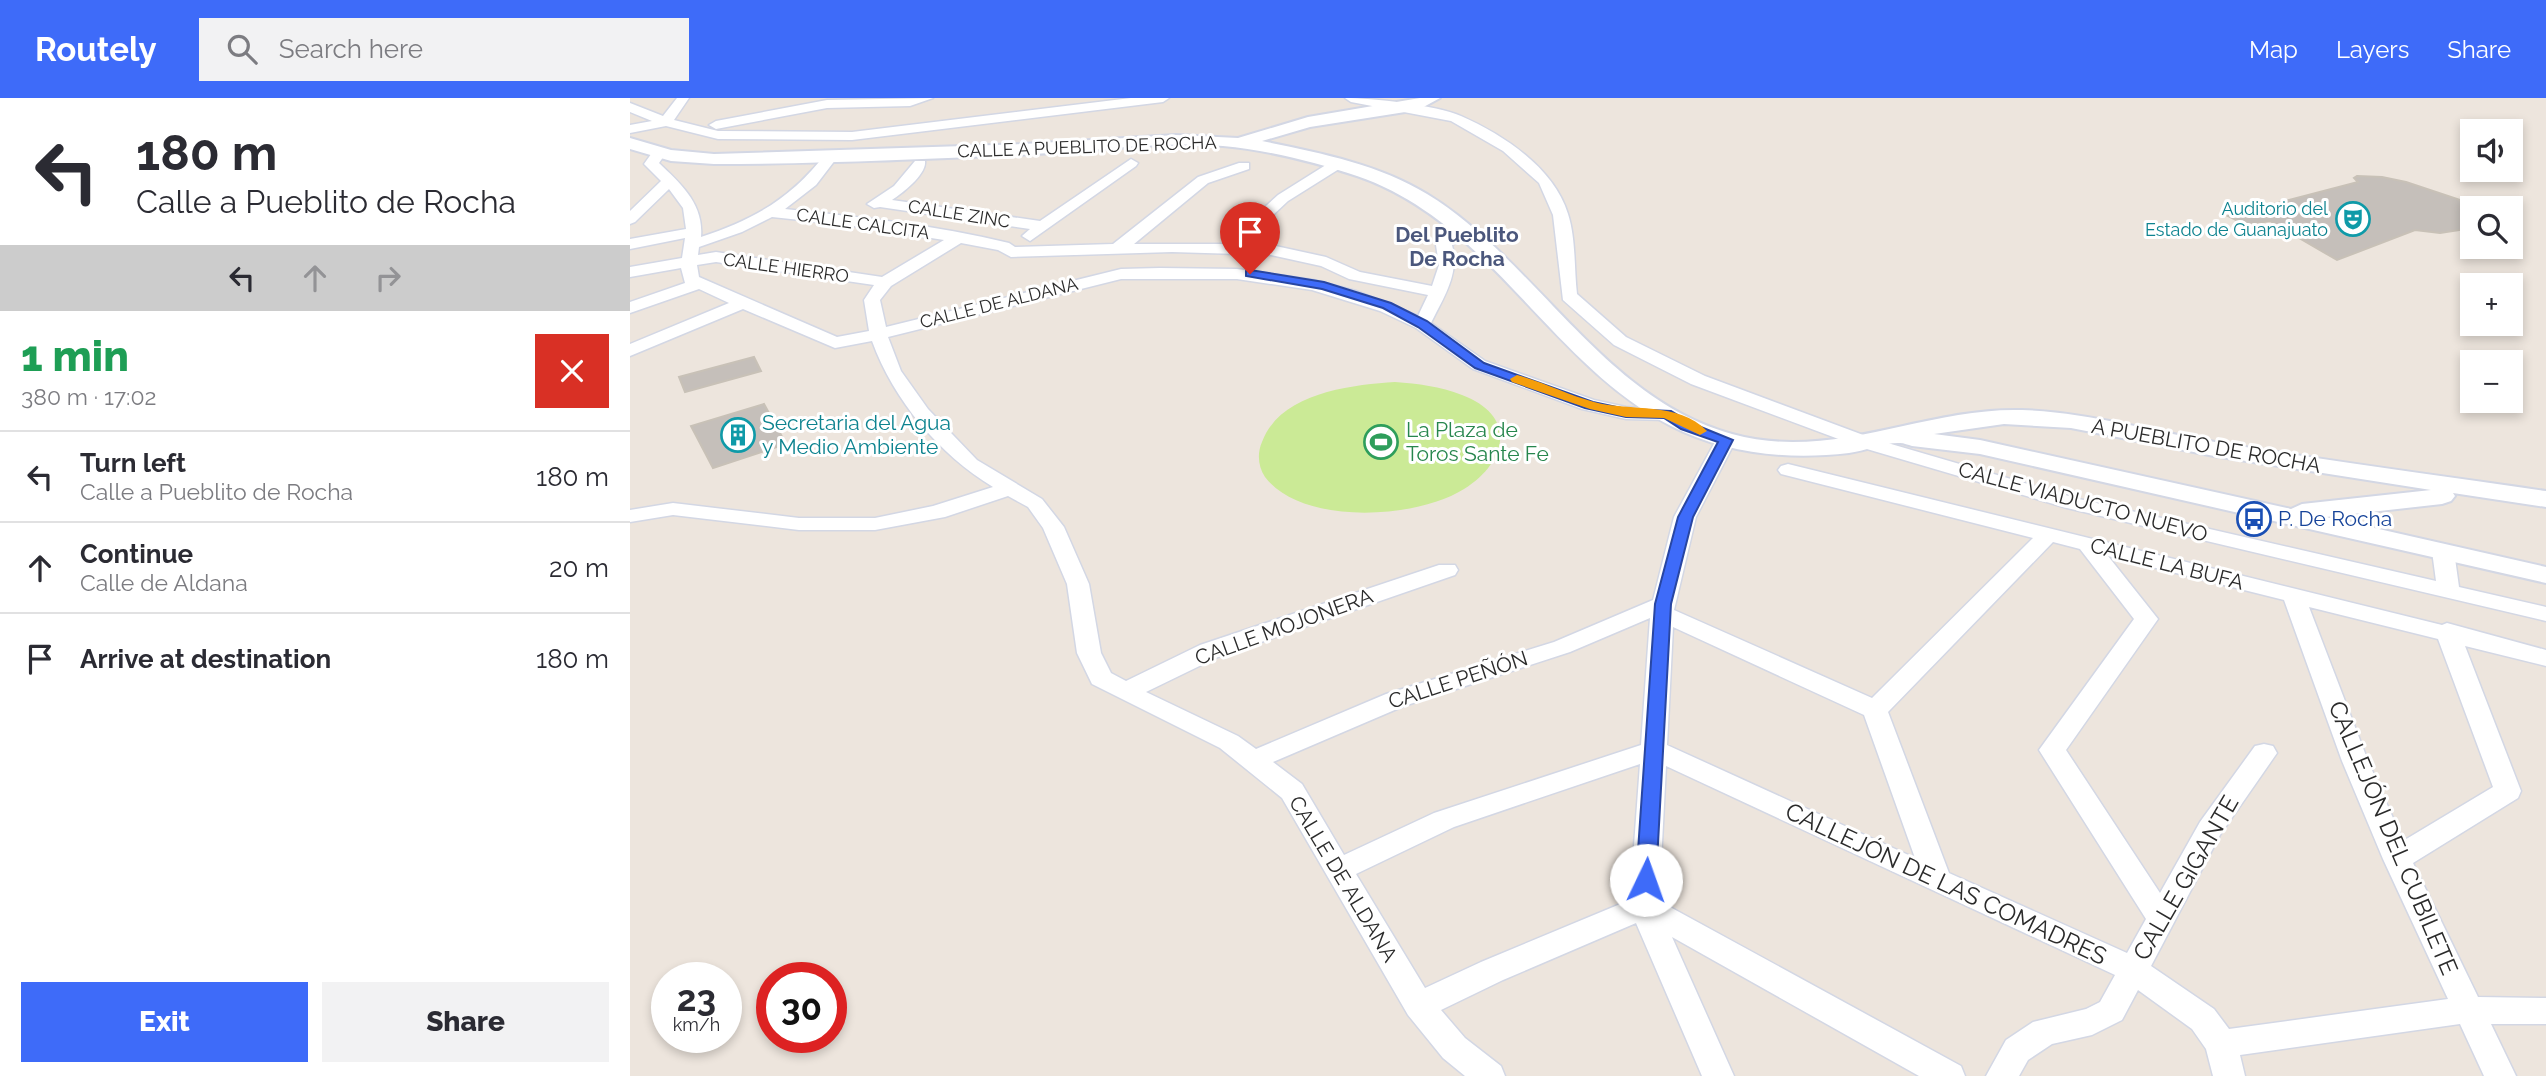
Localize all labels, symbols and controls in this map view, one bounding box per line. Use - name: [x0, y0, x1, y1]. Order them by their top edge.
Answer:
- search box: [199, 18, 689, 81]
- text: Routely: [35, 30, 157, 69]
- icon: search: [223, 30, 261, 68]
- text: Search here: [279, 34, 423, 64]
- text: Map: [2249, 35, 2298, 64]
- text: Layers: [2336, 35, 2409, 64]
- text: Share: [2447, 35, 2511, 64]
- map controls: [2460, 119, 2523, 413]
- button: sound: [2460, 119, 2523, 182]
- text: 180 m: [136, 124, 277, 181]
- icon: left: [21, 126, 112, 217]
- street label: CALLE A PUEBLITO DE ROCHA: [957, 131, 1217, 162]
- text: Calle a Pueblito de Rocha: [136, 183, 516, 220]
- street label: CALLE ZINC: [907, 195, 1012, 232]
- button: search: [2460, 196, 2523, 259]
- place label: Auditorio del Estado de Guanajuato: [2145, 198, 2328, 240]
- theatre icon: Auditorio del Estado de Guanajuato: [2334, 200, 2372, 238]
- pin: [1220, 202, 1280, 274]
- street label: CALLE CALCITA: [795, 204, 931, 243]
- icon: arrive: [1231, 213, 1269, 251]
- district label: Del Pueblito De Rocha: [1395, 222, 1519, 271]
- street label: CALLE HIERRO: [722, 248, 850, 287]
- icon: left: [223, 259, 261, 297]
- icon: ahead: [296, 259, 334, 297]
- icon: right: [369, 259, 407, 297]
- street label: CALLE DE ALDANA: [918, 273, 1080, 332]
- button: +: [2460, 273, 2523, 336]
- text: 1 min: [21, 332, 129, 381]
- button: close: [535, 334, 609, 408]
- button: −: [2460, 350, 2523, 413]
- text: 380 m · 17:02: [21, 383, 157, 410]
- place label: Secretaria del Agua y Medio Ambiente: [762, 410, 951, 459]
- street label: A PUEBLITO DE ROCHA: [2090, 413, 2323, 478]
- building icon: Secretaria del Agua y Medio Ambiente: [719, 416, 757, 454]
- place label: La Plaza de Toros Sante Fe: [1406, 417, 1549, 466]
- sports icon: La Plaza de Toros Sante Fe: [1362, 423, 1400, 461]
- text: Turn left: [80, 448, 186, 478]
- street label: CALLE VIADUCTO NUEVO: [1956, 456, 2210, 547]
- icon: left: [21, 458, 59, 496]
- text: 180 m: [536, 462, 609, 492]
- text: Calle a Pueblito de Rocha: [80, 478, 353, 505]
- bus stop icon: P. De Rocha: [2235, 500, 2273, 538]
- place label: P. De Rocha: [2278, 506, 2392, 531]
- street label: CALLE LA BUFA: [2088, 532, 2246, 595]
- text: Continue: [80, 539, 193, 569]
- icon: ahead: [21, 549, 59, 587]
- text: 20 m: [549, 553, 609, 583]
- text: Calle de Aldana: [80, 569, 248, 596]
- street label: CALLE MOJONERA: [1192, 583, 1376, 670]
- icon: arrive: [21, 640, 59, 678]
- text: Arrive at destination: [80, 644, 331, 674]
- text: 180 m: [536, 644, 609, 674]
- street label: CALLE PEÑÓN: [1385, 645, 1531, 714]
- street label: CALLEJÓN DEL CUBILETE: [2323, 696, 2464, 979]
- street label: CALLE GIGANTE: [2127, 790, 2244, 965]
- street label: CALLE DE ALDANA: [1284, 791, 1403, 966]
- street label: CALLEJÓN DE LAS COMADRES: [1781, 796, 2112, 971]
- position arrow: [1609, 843, 1683, 917]
- speed limit sign: 30: [756, 962, 847, 1053]
- text: 23: [677, 978, 716, 1019]
- button: Exit: [21, 982, 308, 1062]
- button: Share: [322, 982, 609, 1062]
- text: km/h: [673, 1014, 720, 1035]

